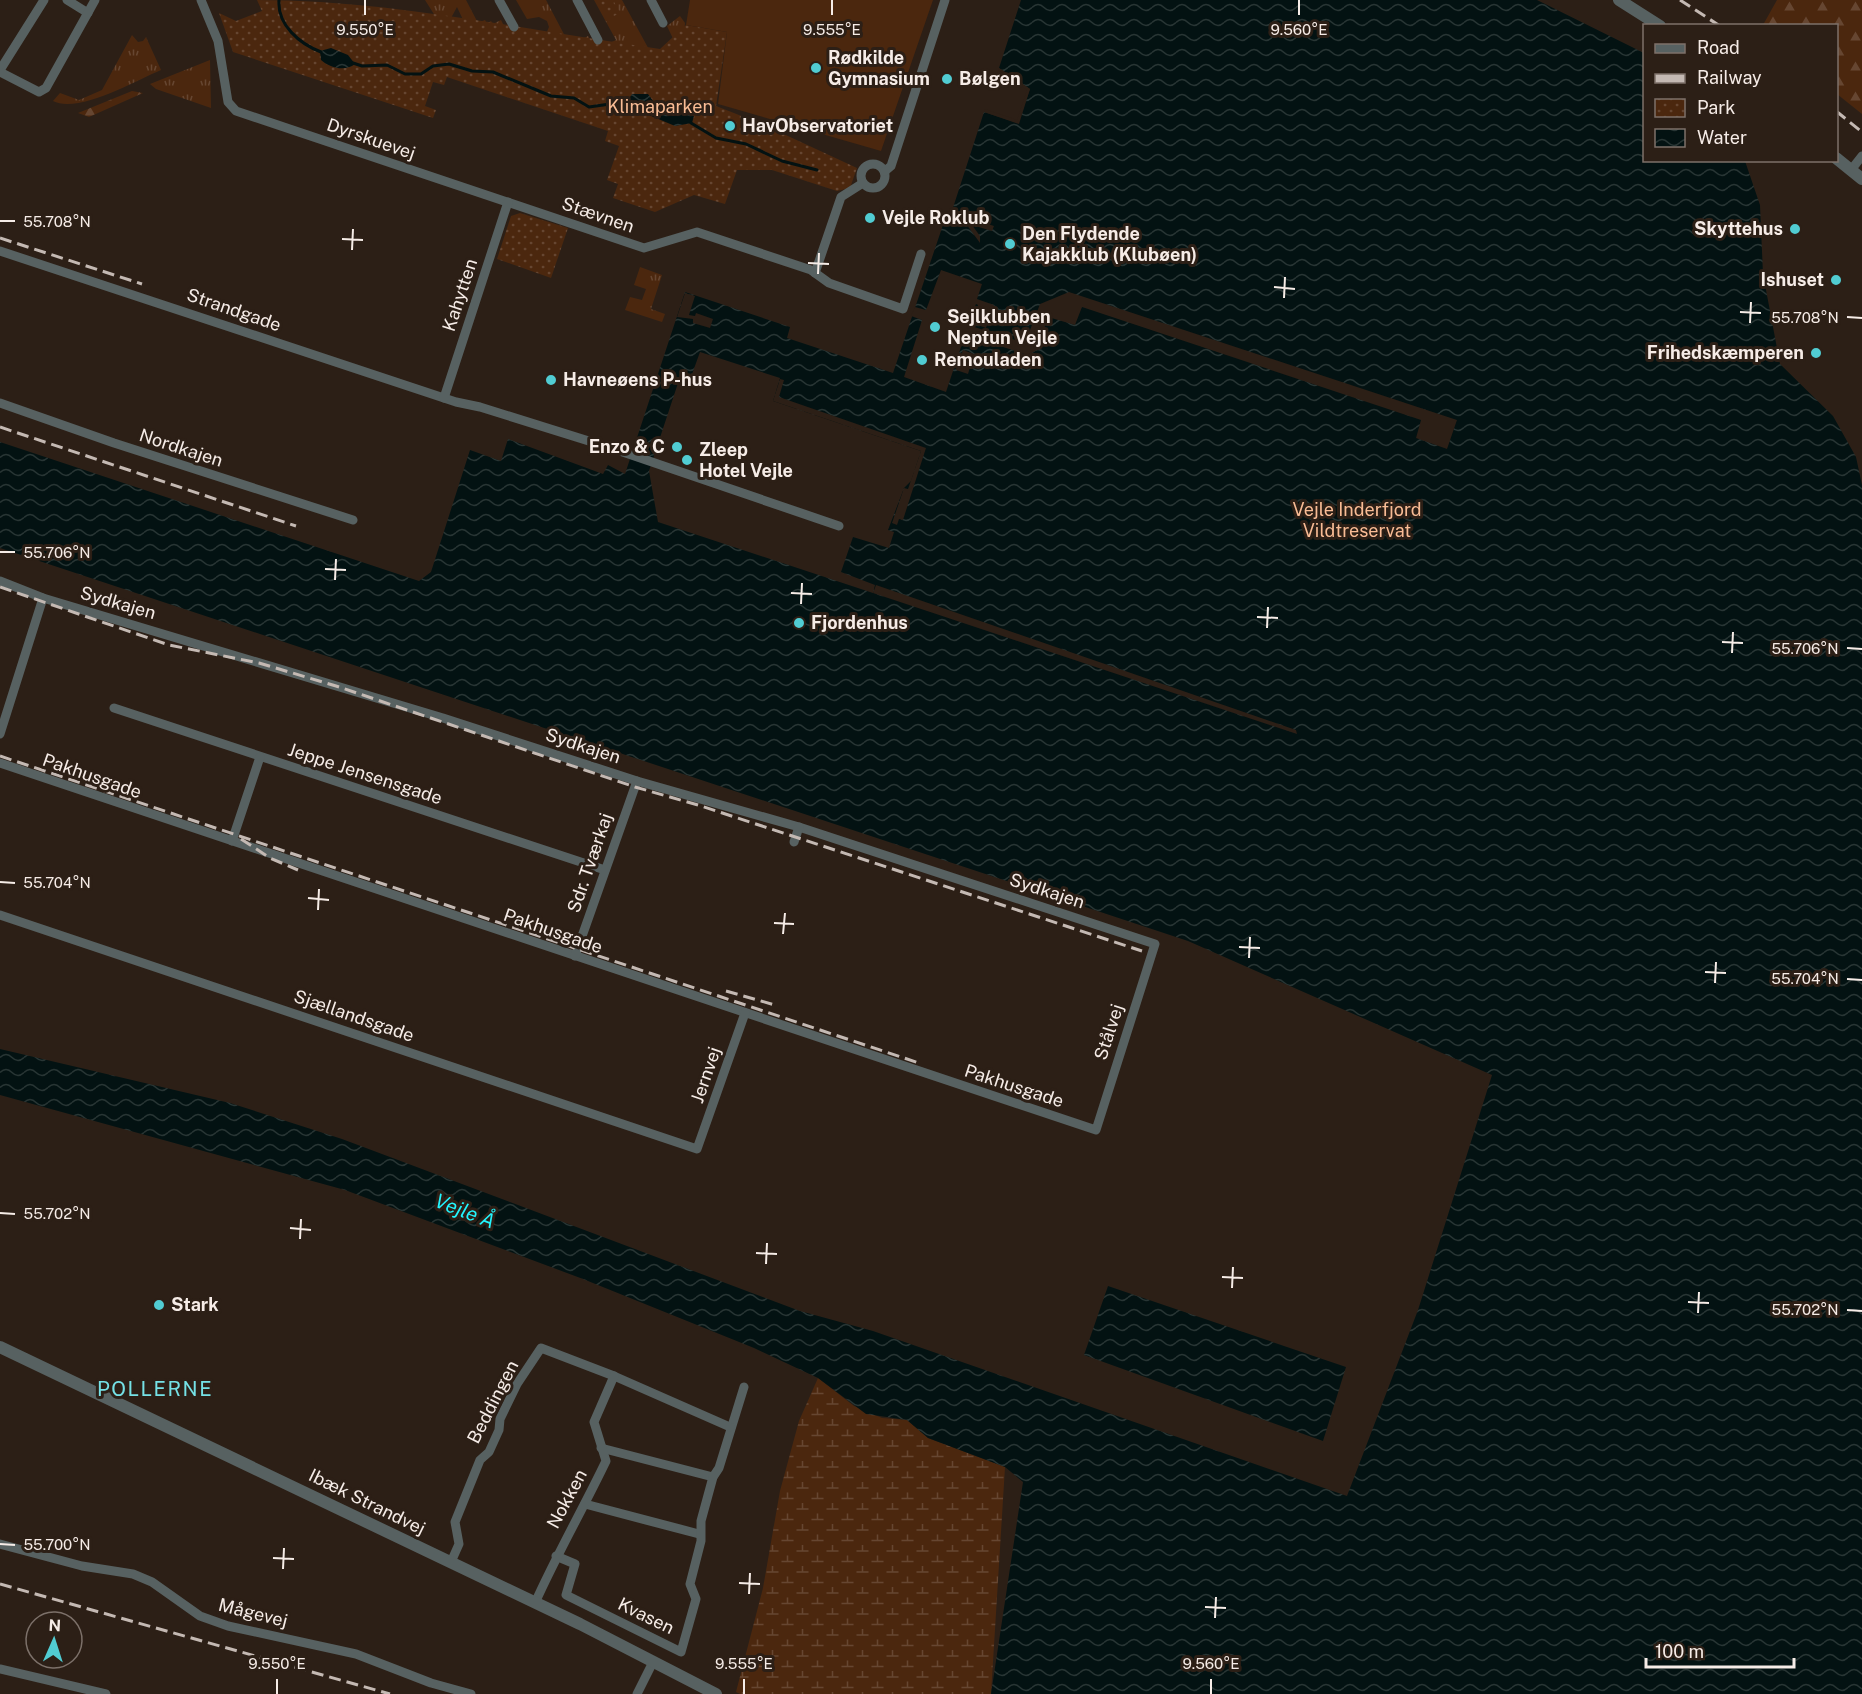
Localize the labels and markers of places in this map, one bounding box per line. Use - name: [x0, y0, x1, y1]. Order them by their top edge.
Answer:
- place label: Rødkilde Gymnasium: [828, 47, 930, 89]
- marker: Rødkilde Gymnasium: [809, 61, 823, 75]
- place label: Bølgen: [959, 68, 1021, 89]
- marker: Bølgen: [940, 72, 954, 86]
- place label: HavObservatoriet: [742, 115, 893, 136]
- marker: HavObservatoriet: [723, 119, 737, 133]
- place label: Vejle Roklub: [882, 207, 990, 228]
- marker: Vejle Roklub: [863, 211, 877, 225]
- place label: Skyttehus: [1694, 218, 1783, 239]
- marker: Skyttehus: [1788, 222, 1802, 236]
- place label: Den Flydende Kajakklub (Klubøen): [1022, 223, 1197, 265]
- marker: Den Flydende Kajakklub (Klubøen): [1003, 237, 1017, 251]
- place label: Ishuset: [1761, 269, 1824, 290]
- marker: Ishuset: [1829, 273, 1843, 287]
- place label: Sejlklubben Neptun Vejle: [947, 306, 1058, 348]
- marker: Sejlklubben Neptun Vejle: [928, 320, 942, 334]
- place label: Frihedskæmperen: [1647, 342, 1804, 363]
- marker: Frihedskæmperen: [1809, 346, 1823, 360]
- place label: Remouladen: [934, 349, 1042, 370]
- marker: Remouladen: [915, 353, 929, 367]
- place label: Havneøens P-hus: [563, 369, 712, 390]
- marker: Havneøens P-hus: [544, 373, 558, 387]
- place label: Enzo & C: [589, 436, 665, 457]
- place label: Zleep Hotel Vejle: [699, 439, 793, 481]
- marker: Enzo & C: [670, 440, 684, 454]
- marker: Zleep Hotel Vejle: [680, 453, 694, 467]
- place label: Fjordenhus: [811, 612, 908, 633]
- marker: Fjordenhus: [792, 616, 806, 630]
- place label: Stark: [171, 1294, 219, 1315]
- marker: Stark: [152, 1298, 166, 1312]

